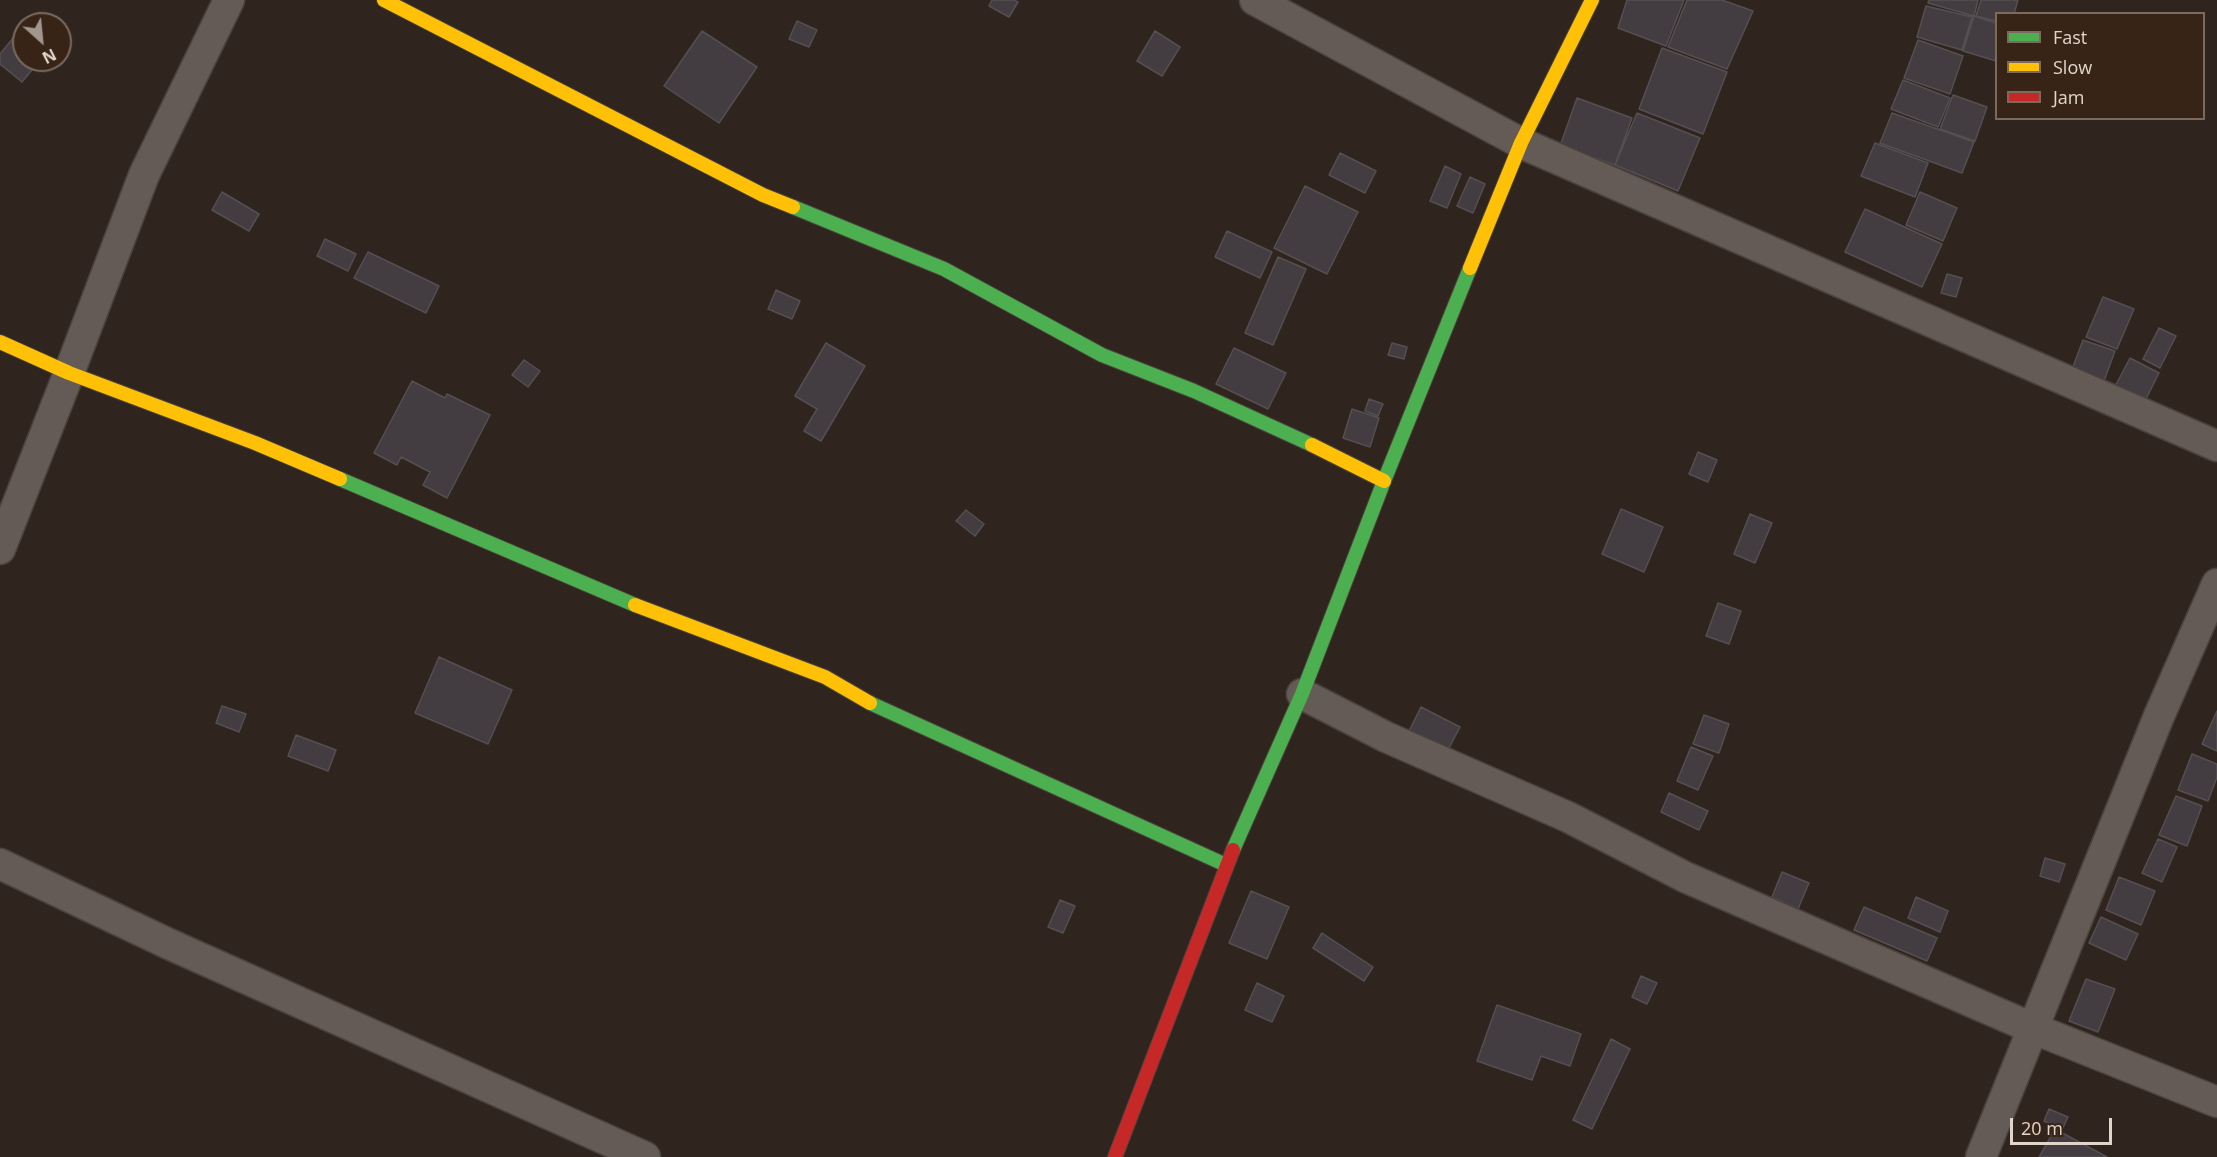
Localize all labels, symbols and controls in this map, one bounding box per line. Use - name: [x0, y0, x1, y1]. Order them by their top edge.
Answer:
- north arrow: [12, 12, 72, 72]
- legend: [1995, 12, 2205, 120]
- text: Fast: [2053, 25, 2087, 49]
- text: N: [38, 43, 60, 69]
- text: Slow: [2053, 55, 2092, 79]
- text: Jam: [2053, 85, 2085, 109]
- scale bar: [2013, 1106, 2115, 1144]
- text: 20 m: [2021, 1116, 2063, 1140]

